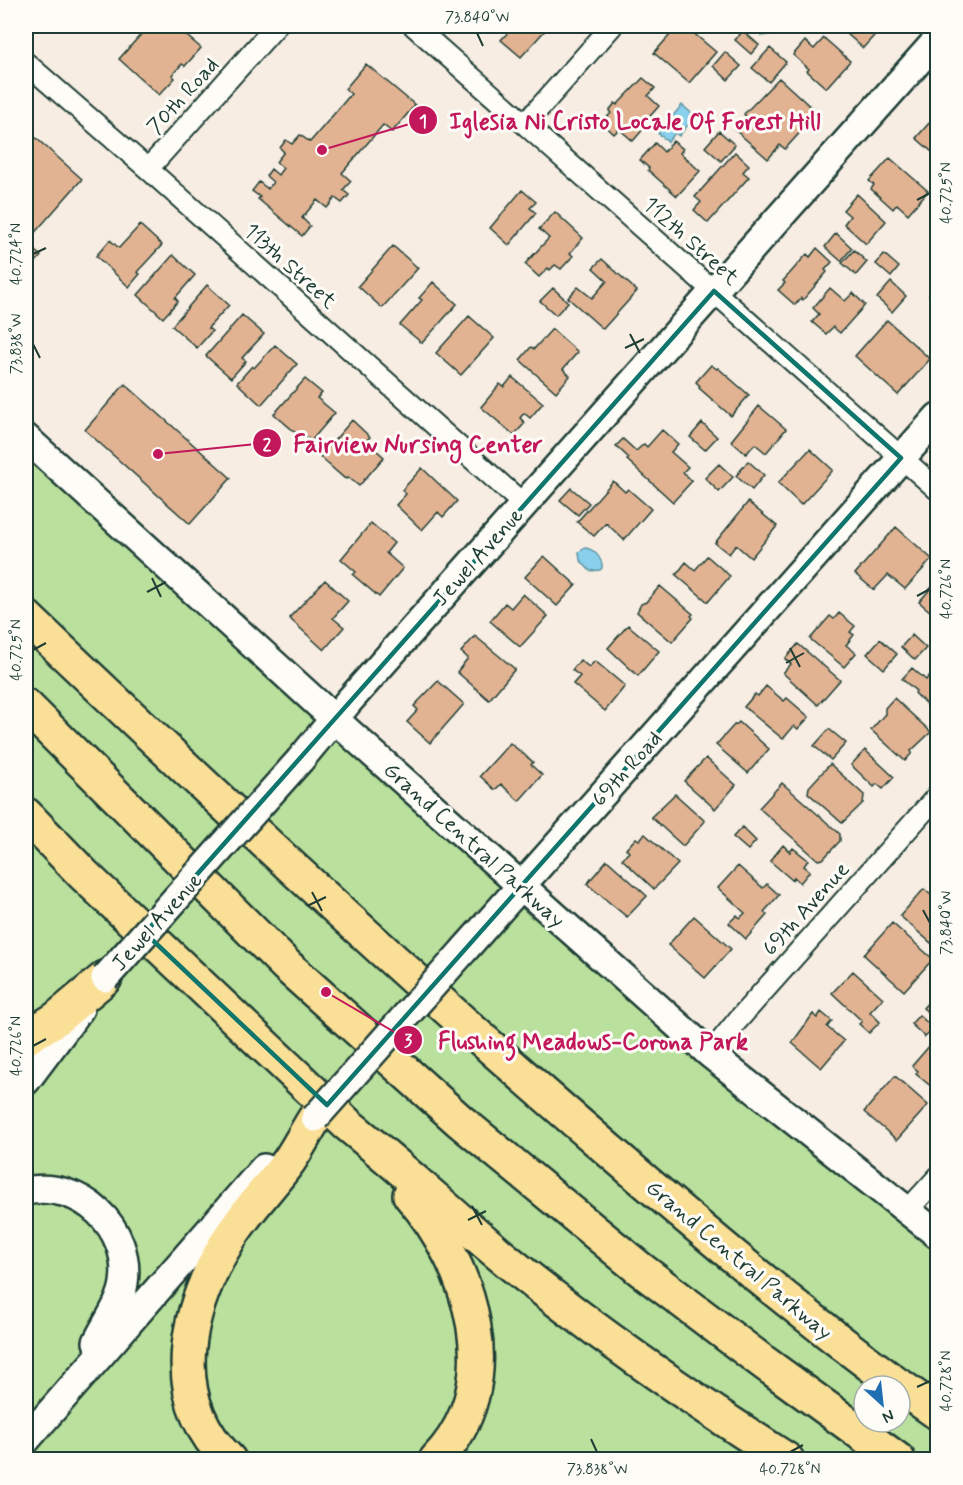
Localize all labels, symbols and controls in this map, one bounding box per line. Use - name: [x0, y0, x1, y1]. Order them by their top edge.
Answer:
- text: 73.840°W: [445, 8, 509, 28]
- street label: 70th Road: [141, 52, 225, 141]
- callout: Iglesia Ni Cristo Locale Of Forest Hill: [408, 99, 832, 141]
- text: Iglesia Ni Cristo Locale Of Forest Hill: [449, 107, 821, 139]
- text: 1: [419, 110, 427, 134]
- text: 40.725°N: [937, 162, 957, 224]
- street label: 112th Street: [637, 191, 745, 292]
- street label: 113th Street: [237, 217, 342, 316]
- text: 40.724°N: [7, 223, 27, 285]
- text: 73.838°W: [7, 314, 27, 374]
- callout: Fairview Nursing Center: [252, 422, 554, 464]
- text: Fairview Nursing Center: [293, 430, 543, 464]
- text: 2: [263, 433, 272, 457]
- street label: Jewel Avenue: [427, 502, 530, 613]
- text: 40.726°N: [937, 559, 957, 619]
- text: 40.725°N: [7, 619, 27, 681]
- street label: 69th Road: [586, 725, 669, 813]
- street label: Grand Central Parkway: [377, 756, 570, 935]
- street label: 69th Avenue: [757, 856, 856, 962]
- street label: Jewel Avenue: [106, 867, 209, 978]
- text: 73.840°W: [937, 891, 957, 955]
- text: 40.726°N: [7, 1016, 27, 1076]
- callout: Flushing Meadows-Corona Park: [393, 1019, 763, 1061]
- text: Flushing Meadows-Corona Park: [438, 1027, 748, 1061]
- text: 3: [404, 1029, 413, 1053]
- street label: Grand Central Parkway: [640, 1174, 838, 1347]
- text: 40.728°N: [937, 1350, 957, 1412]
- north arrow: [852, 1374, 912, 1434]
- text: N: [879, 1404, 898, 1428]
- text: 73.838°W: [567, 1460, 627, 1480]
- text: 40.728°N: [759, 1460, 821, 1480]

